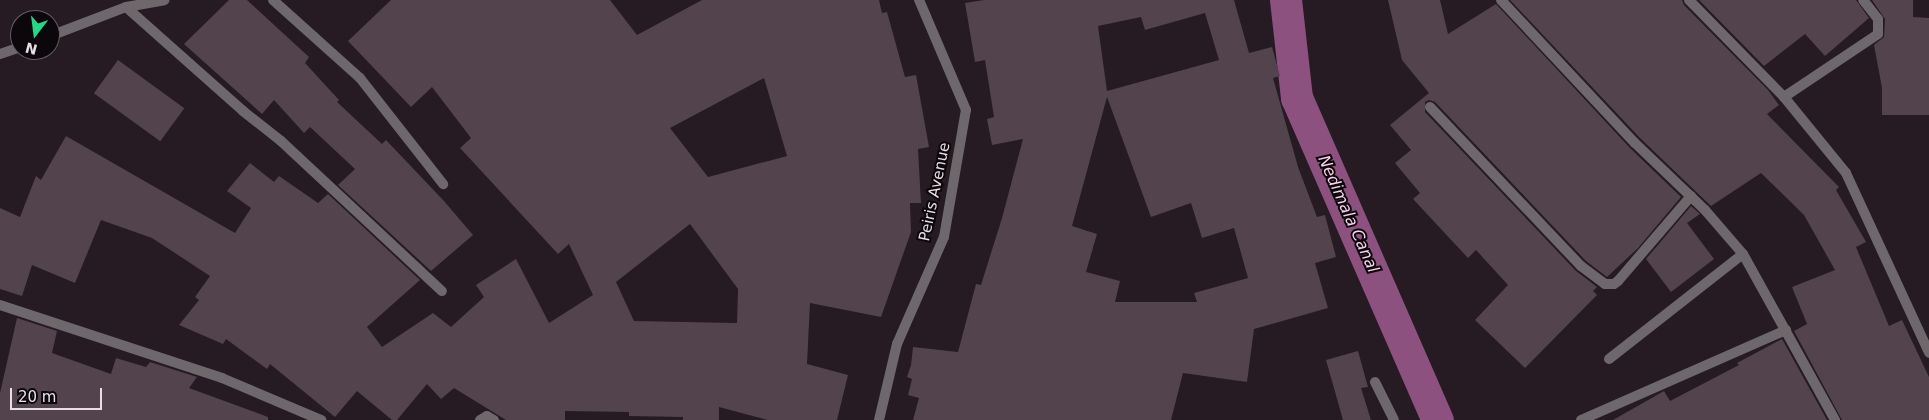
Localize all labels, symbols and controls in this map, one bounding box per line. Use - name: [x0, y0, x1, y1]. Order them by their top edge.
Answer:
- north arrow: [10, 10, 60, 60]
- text: N: [24, 39, 39, 58]
- street label: Peiris Avenue: [916, 141, 954, 243]
- water label: Nedimala Canal: [1314, 152, 1382, 276]
- scale bar: [12, 378, 105, 410]
- text: 20 m: [18, 388, 56, 406]

